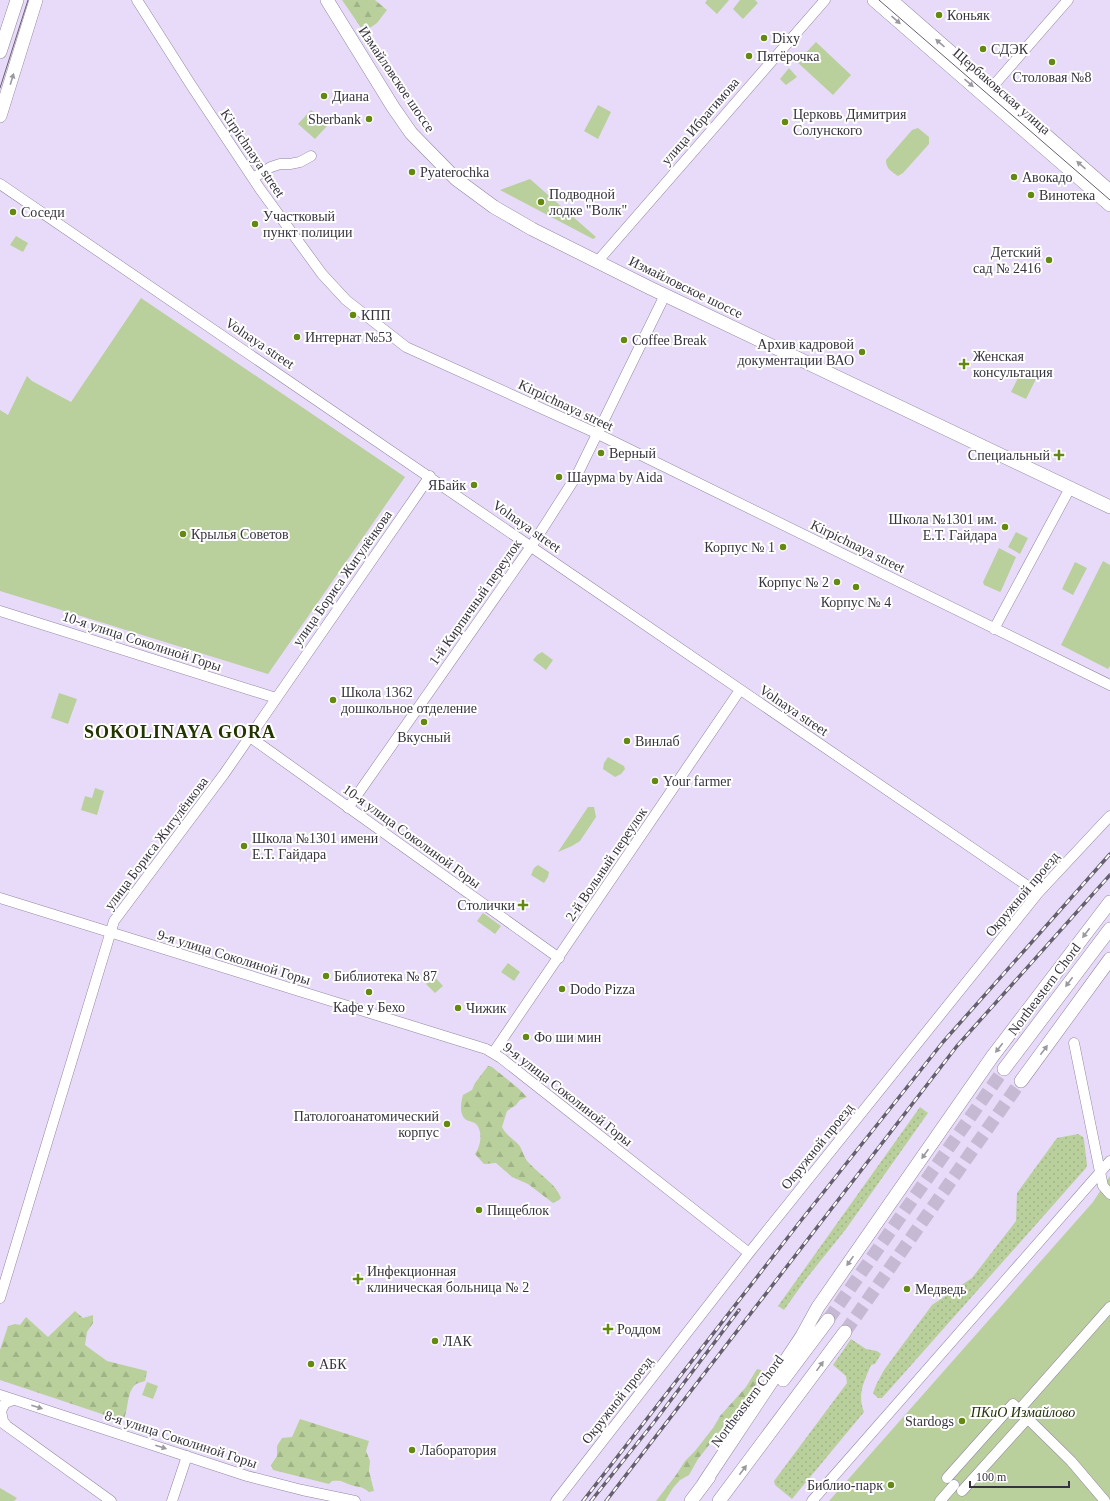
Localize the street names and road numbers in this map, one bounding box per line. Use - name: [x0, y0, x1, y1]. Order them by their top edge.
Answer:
- street label: Измайловское шоссе: [356, 23, 438, 135]
- street label: Щербаковская улица: [950, 45, 1054, 138]
- street label: улица Ибрагимова: [659, 74, 743, 168]
- street label: Kirpichnaya street: [218, 106, 288, 200]
- street label: Измайловское шоссе: [627, 253, 745, 321]
- street label: Volnaya street: [223, 315, 297, 372]
- street label: Kirpichnaya street: [516, 377, 616, 434]
- street label: Volnaya street: [490, 497, 564, 555]
- street label: улица Бориса Жигулёнкова: [290, 507, 396, 649]
- street label: Kirpichnaya street: [808, 517, 907, 576]
- street label: 1-й Кирпичный переулок: [426, 536, 525, 668]
- street label: 10-я улица Соколиной Горы: [61, 609, 224, 674]
- street label: Volnaya street: [757, 682, 831, 739]
- street label: улица Бориса Жигулёнкова: [102, 773, 212, 913]
- street label: 10-я улица Соколиной Горы: [340, 782, 484, 892]
- street label: 2-й Вольный переулок: [563, 804, 650, 924]
- street label: Окружной проезд: [983, 849, 1062, 940]
- street label: 9-я улица Соколиной Горы: [156, 927, 313, 988]
- street label: Northeastern Chord: [1005, 941, 1084, 1038]
- street label: 9-я улица Соколиной Горы: [500, 1039, 635, 1150]
- street label: Окружной проезд: [778, 1100, 857, 1192]
- street label: Northeastern Chord: [708, 1353, 787, 1450]
- street label: Окружной проезд: [579, 1354, 656, 1447]
- street label: 8-я улица Соколиной Горы: [103, 1408, 259, 1471]

